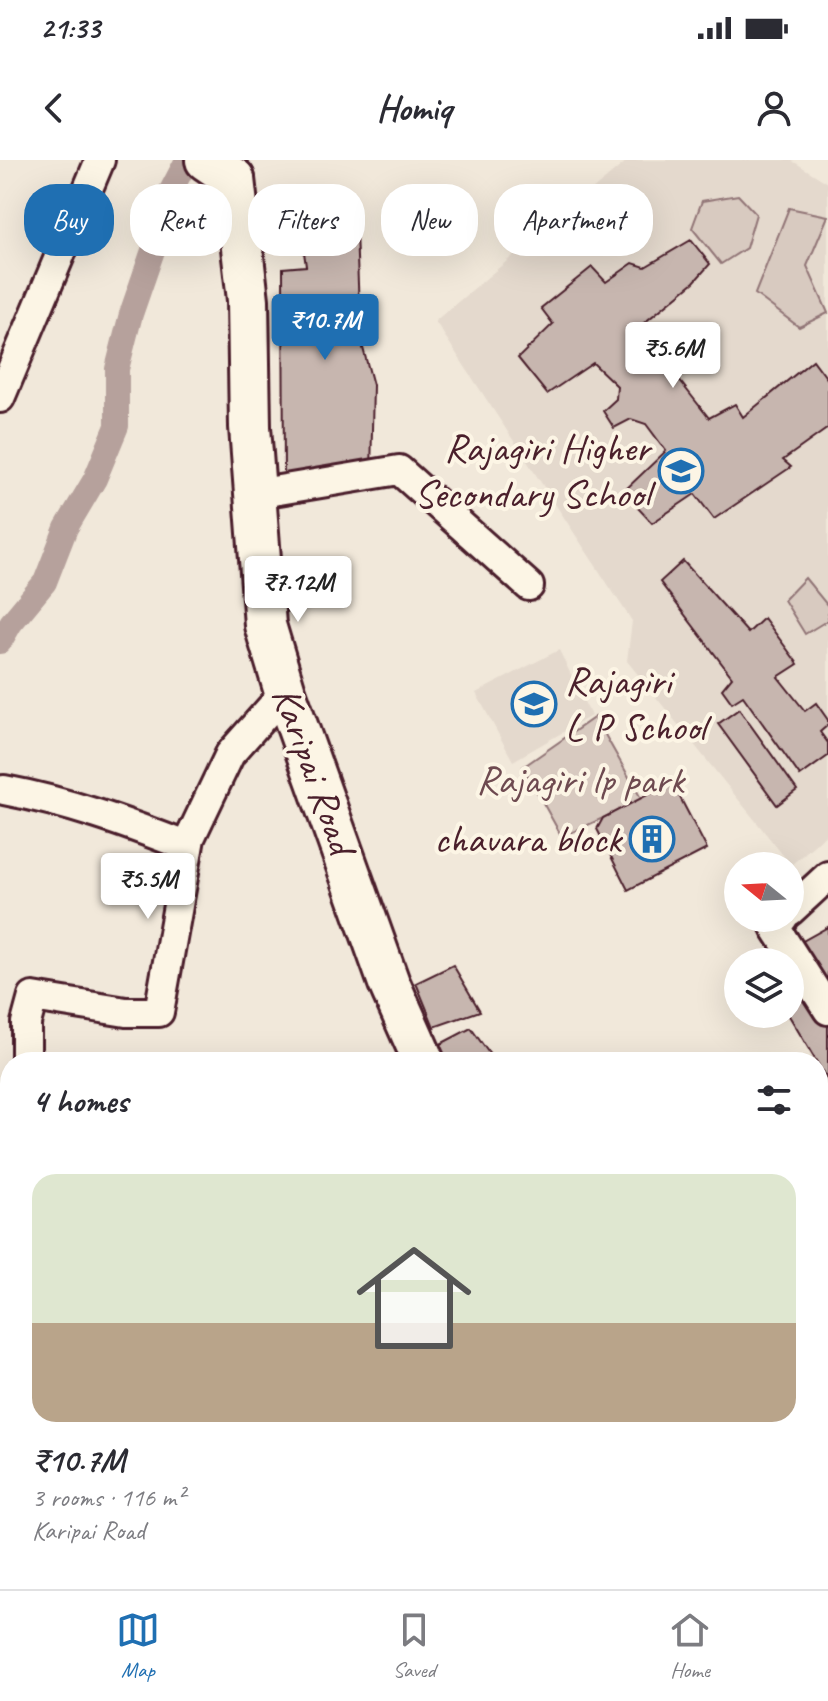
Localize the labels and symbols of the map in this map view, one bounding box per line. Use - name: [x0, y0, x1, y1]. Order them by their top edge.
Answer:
- pin: ₹10.7M: [260, 294, 390, 362]
- pin: ₹5.6M: [617, 322, 729, 390]
- place label: Rajagiri Higher Secondary School: [414, 423, 656, 519]
- school or university icon: Rajagiri Higher Secondary School: [657, 447, 705, 495]
- pin: ₹7.12M: [233, 556, 363, 624]
- place label: Rajagiri L P School: [565, 656, 712, 752]
- street label: Karipai Road: [261, 680, 369, 866]
- school or university icon: Rajagiri L P School: [510, 680, 558, 728]
- park label: Rajagiri lp park: [476, 755, 686, 805]
- place label: chavara block: [434, 814, 623, 864]
- building icon: chavara block: [628, 815, 676, 863]
- north arrow: [724, 852, 804, 932]
- pin: ₹5.5M: [92, 853, 204, 921]

